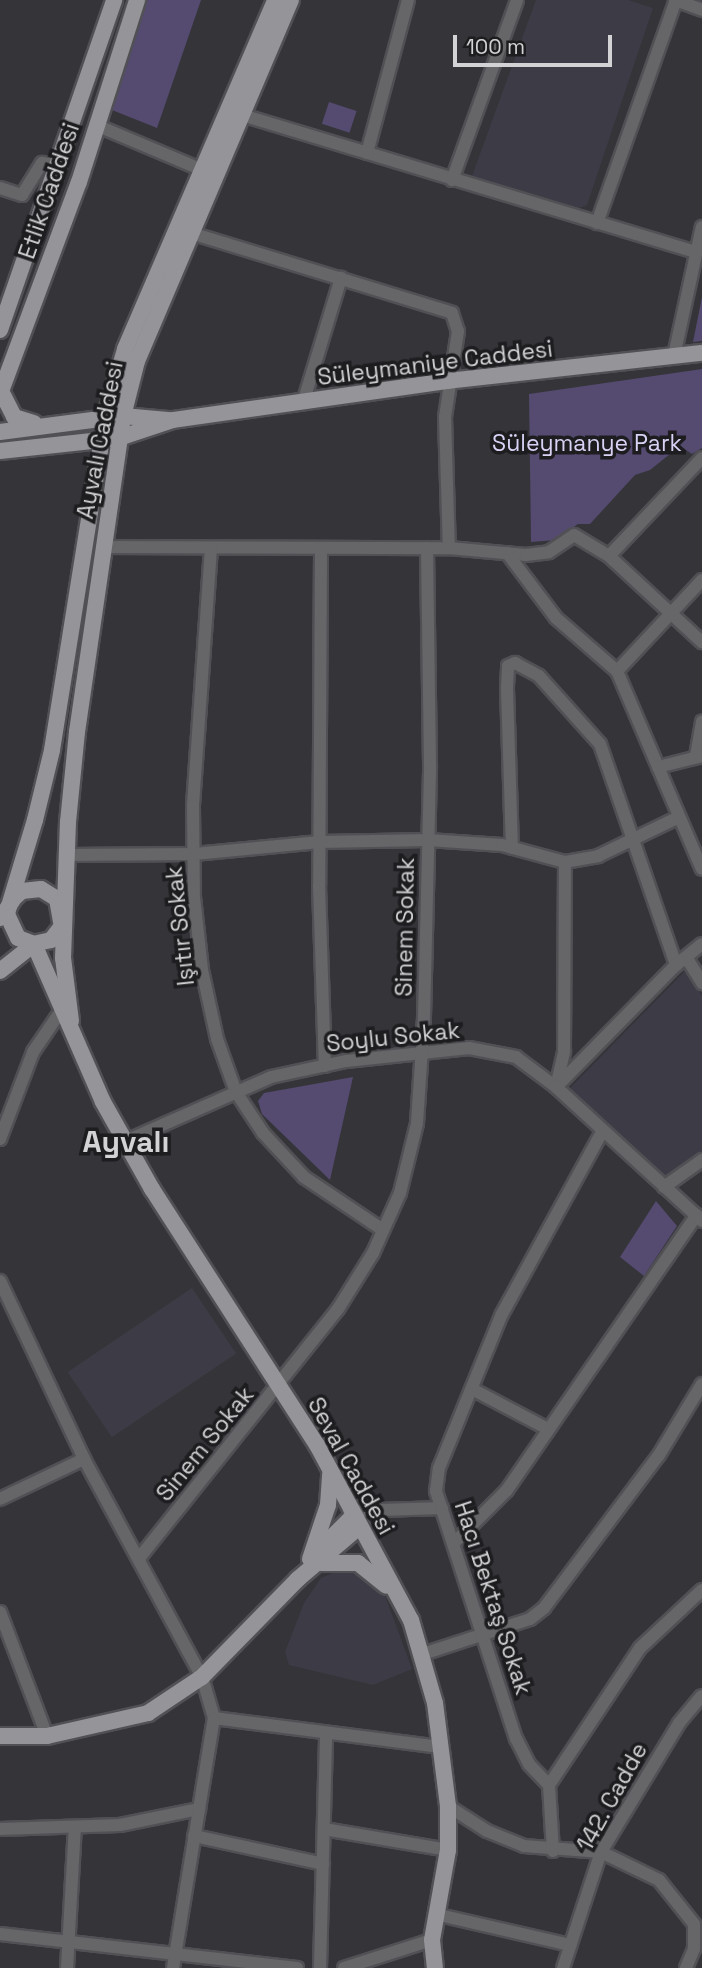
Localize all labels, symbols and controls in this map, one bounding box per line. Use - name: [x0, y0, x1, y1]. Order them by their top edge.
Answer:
- scale bar: [457, 21, 616, 65]
- text: 100 m: [466, 33, 525, 60]
- street label: Etlik Caddesi: [13, 119, 85, 263]
- street label: Süleymaniye Caddesi: [316, 335, 554, 391]
- street label: Ayvalı Caddesi: [71, 359, 129, 521]
- park label: Süleymanye Park: [492, 429, 682, 457]
- street label: Sinem Sokak: [390, 857, 420, 997]
- street label: Işıtır Sokak: [160, 865, 200, 987]
- street label: Soylu Sokak: [325, 1016, 461, 1058]
- district label: Ayvalı: [83, 1124, 169, 1160]
- street label: Sinem Sokak: [150, 1381, 260, 1507]
- street label: Seval Caddesi: [302, 1393, 400, 1539]
- street label: Hacı Bektaş Sokak: [449, 1498, 537, 1698]
- street label: 142. Cadde: [571, 1738, 653, 1856]

